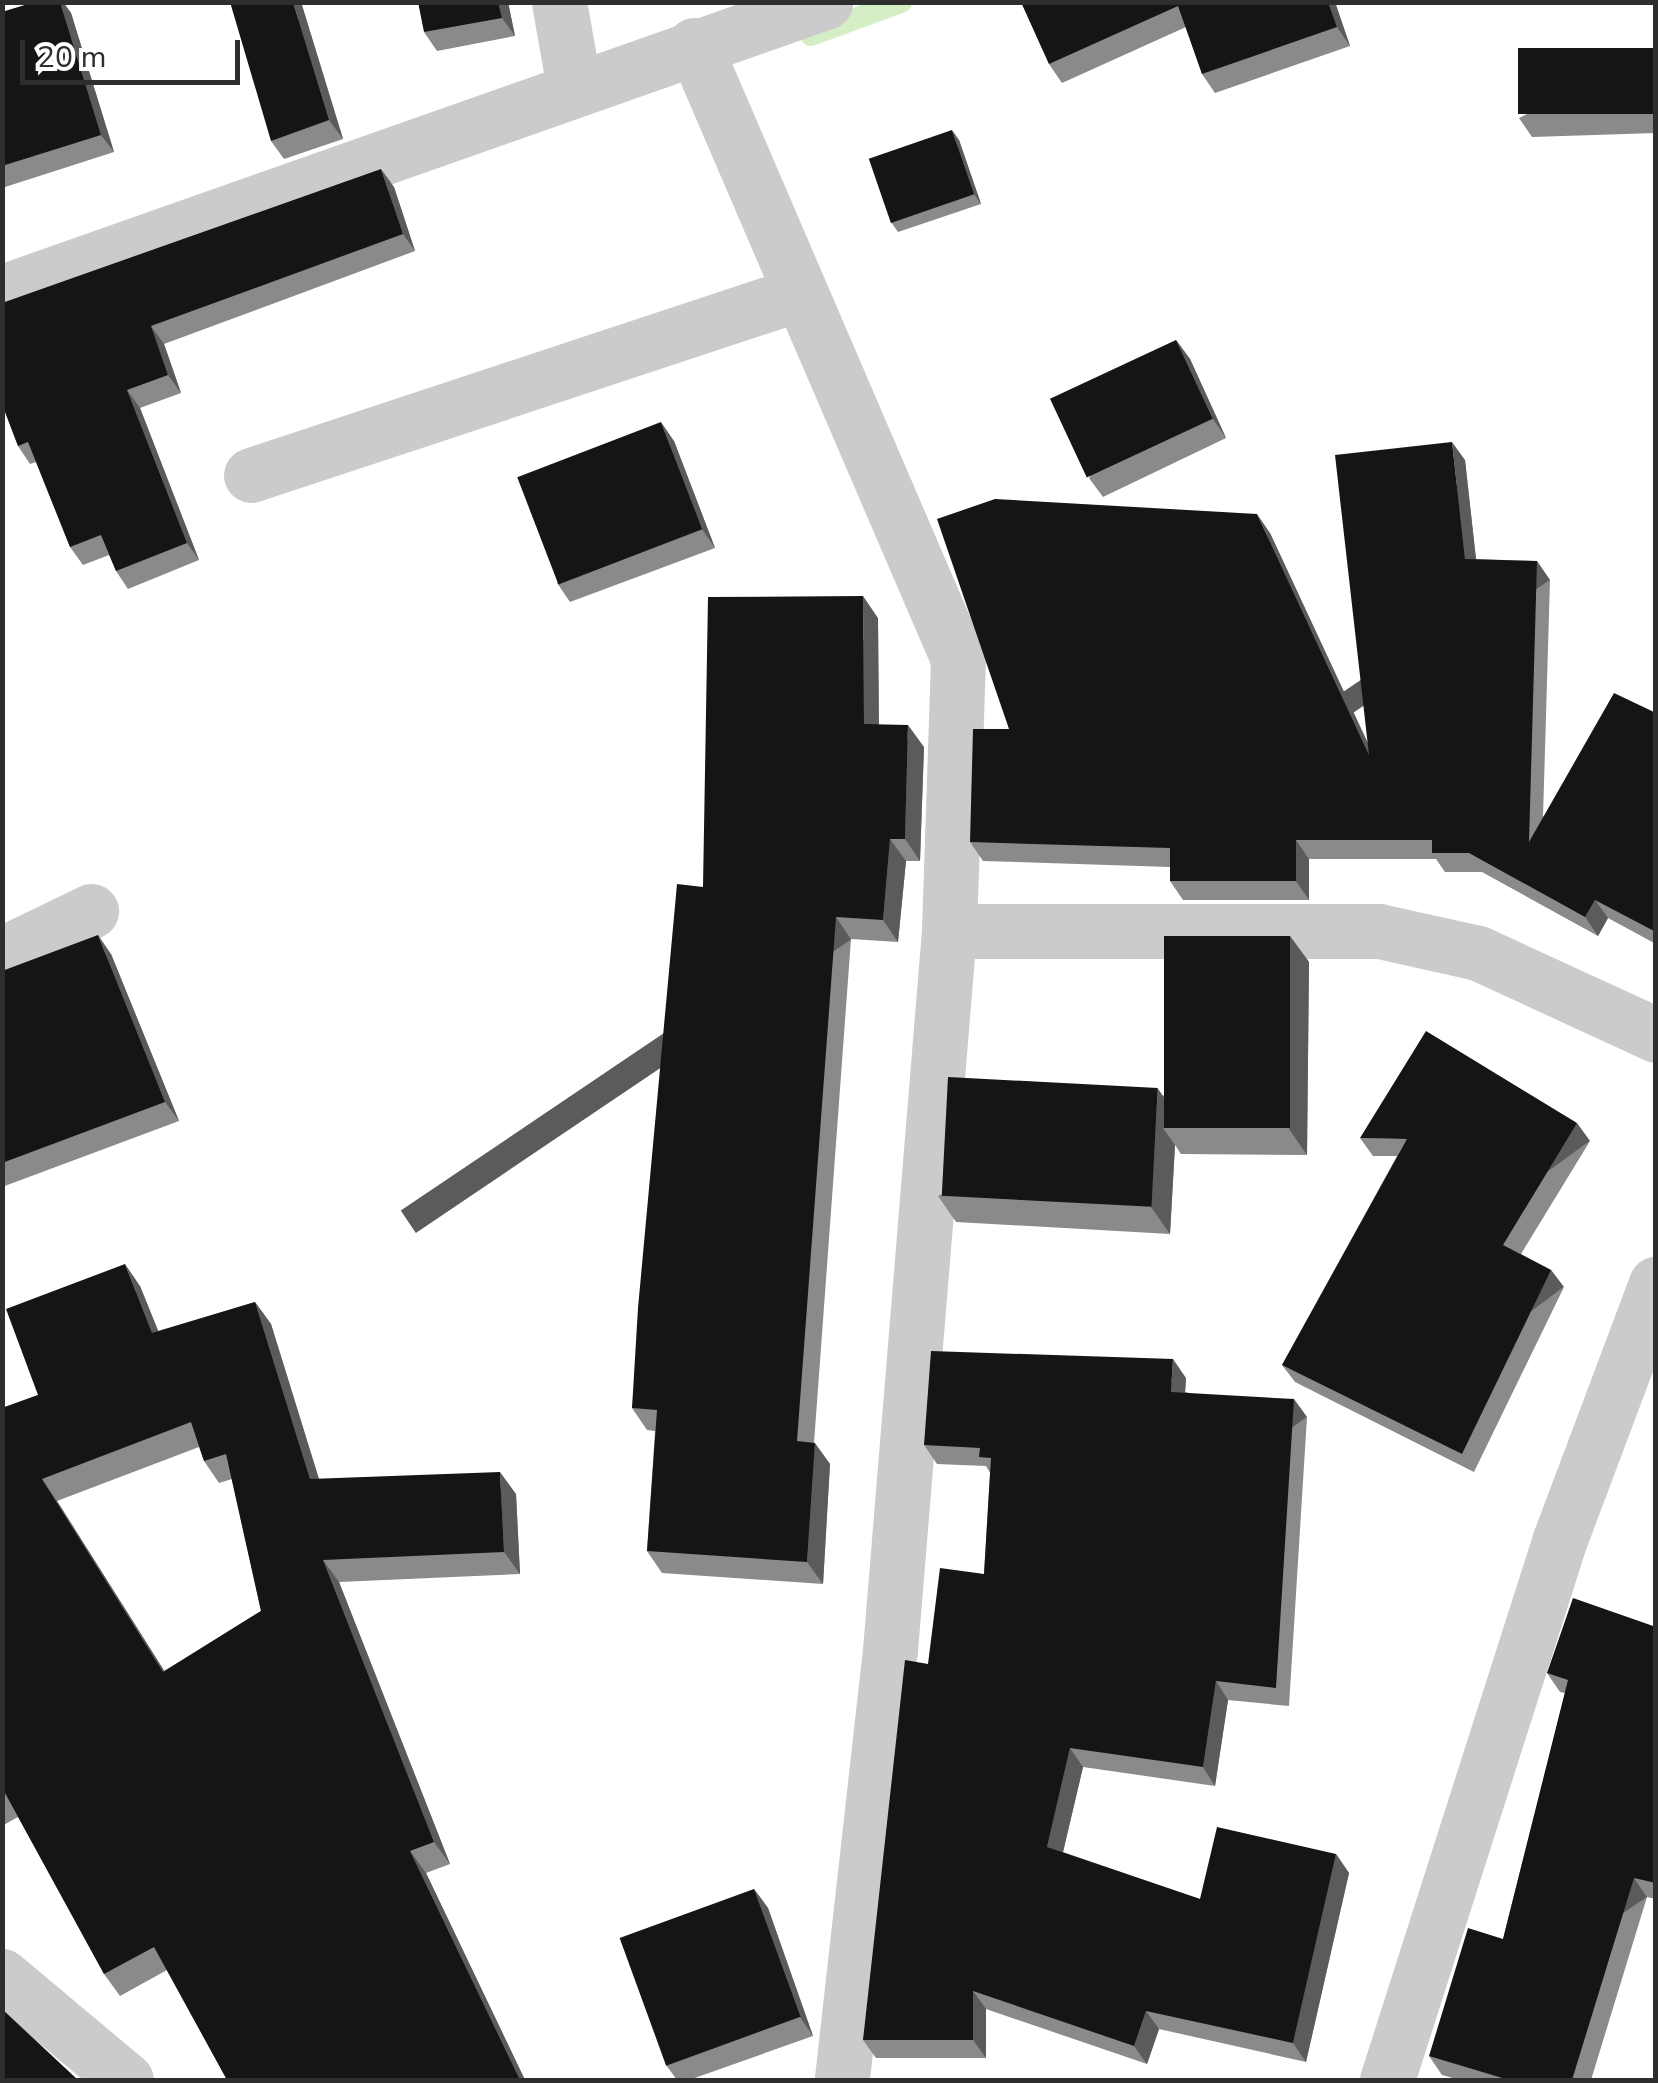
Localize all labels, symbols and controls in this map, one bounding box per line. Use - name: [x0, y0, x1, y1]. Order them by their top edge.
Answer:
- scale bar: [25, 20, 245, 82]
- text: 20 m: [37, 37, 106, 78]

